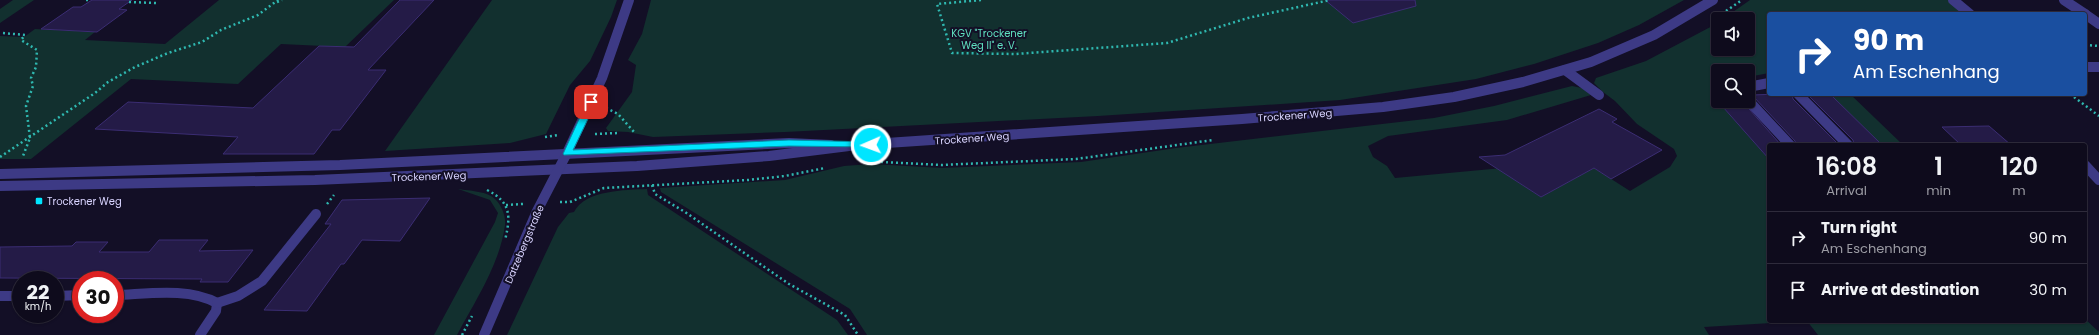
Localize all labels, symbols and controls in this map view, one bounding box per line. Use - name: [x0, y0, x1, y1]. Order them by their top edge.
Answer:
- map controls: [1711, 12, 1755, 108]
- button: sound: [1711, 12, 1755, 56]
- text: 90 m: [1853, 21, 1924, 60]
- park label: KGV "Trockener Weg II" e. V.: [951, 26, 1027, 53]
- icon: right: [1787, 28, 1839, 80]
- text: Am Eschenhang: [1853, 59, 2000, 84]
- button: search: [1711, 64, 1755, 108]
- pin: [574, 85, 608, 119]
- icon: arrive: [580, 91, 602, 113]
- street label: Trockener Weg: [1257, 105, 1333, 126]
- position arrow: [850, 124, 892, 166]
- street label: Trockener Weg: [934, 128, 1010, 149]
- text: 16:08: [1816, 150, 1877, 183]
- text: 1: [1934, 150, 1943, 183]
- text: 120: [2000, 150, 2038, 183]
- street label: Trockener Weg: [391, 168, 467, 185]
- text: Arrival: [1826, 181, 1867, 200]
- text: min: [1926, 181, 1951, 200]
- text: m: [2012, 181, 2026, 200]
- place label: Trockener Weg: [47, 194, 122, 209]
- marker: Trockener Weg: [34, 196, 44, 206]
- street label: Datzebergstraße: [501, 203, 548, 286]
- text: Turn right: [1821, 217, 1897, 238]
- icon: right: [1787, 227, 1809, 249]
- text: 90 m: [2029, 227, 2067, 248]
- text: Am Eschenhang: [1821, 239, 1927, 258]
- speed limit sign: 30: [72, 271, 124, 323]
- text: 22: [27, 278, 49, 306]
- icon: arrive: [1787, 279, 1809, 301]
- text: Arrive at destination: [1821, 279, 1979, 300]
- text: 30 m: [2029, 279, 2067, 300]
- text: km/h: [25, 299, 51, 314]

